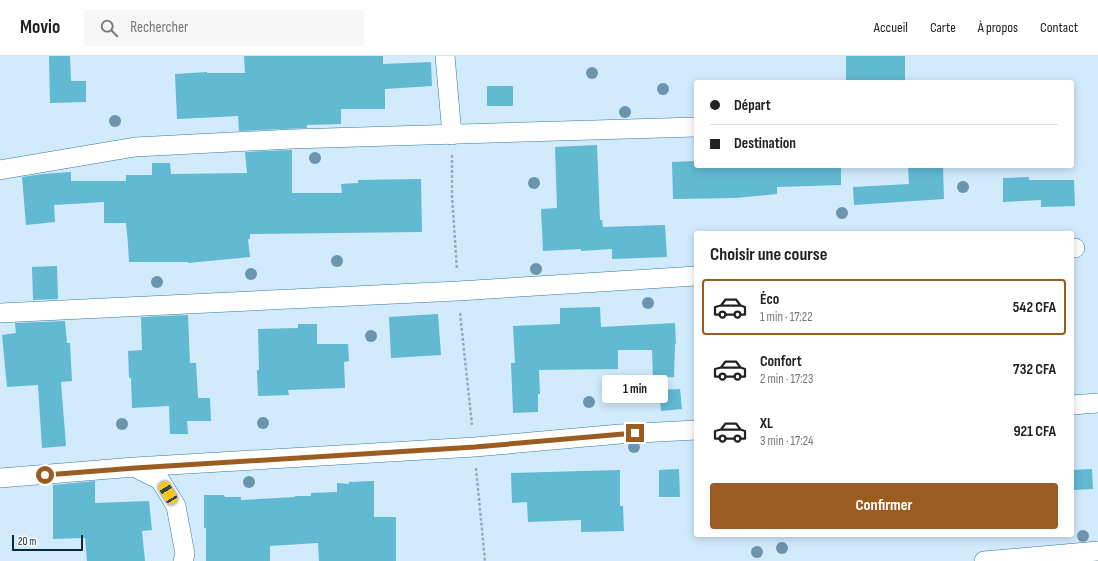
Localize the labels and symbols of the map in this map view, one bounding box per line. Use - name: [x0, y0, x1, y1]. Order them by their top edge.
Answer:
- callout: 1 min: [602, 375, 668, 403]
- route end: [626, 424, 644, 442]
- route start: [36, 466, 54, 484]
- car: [157, 480, 179, 506]
- scale bar: [12, 533, 83, 552]

